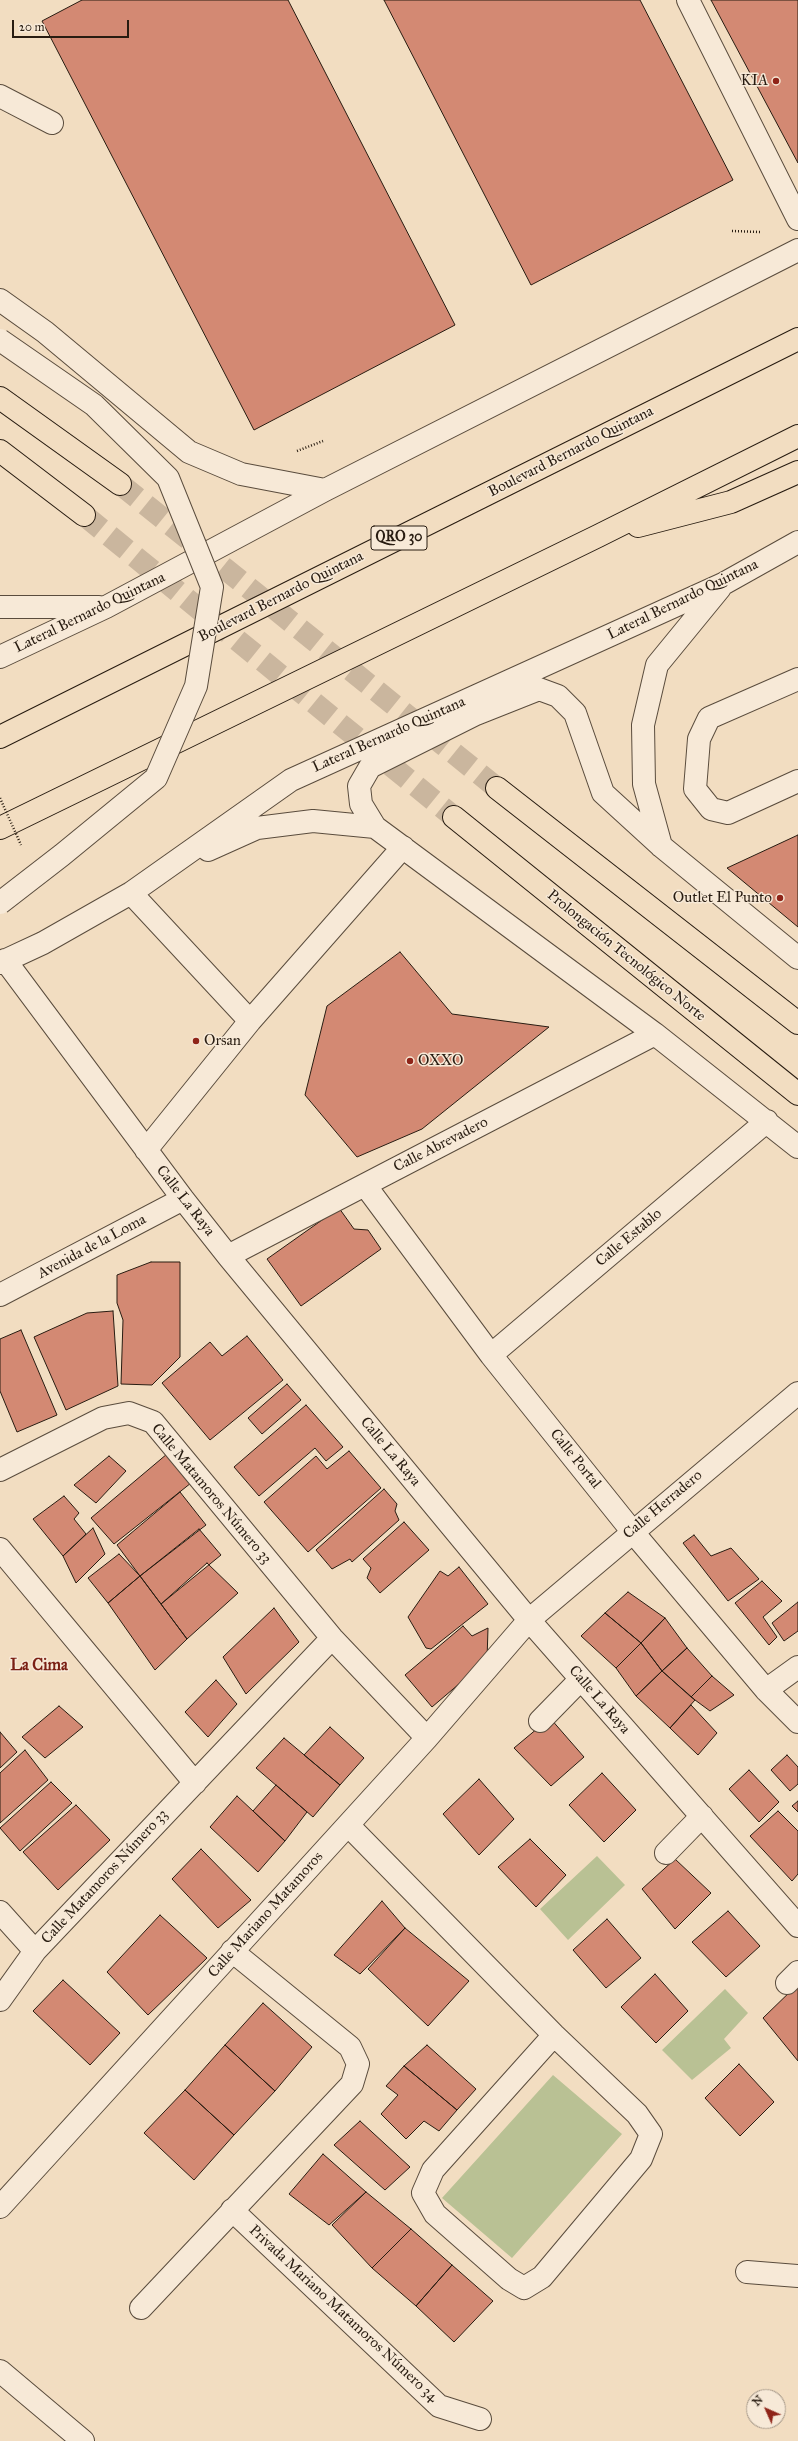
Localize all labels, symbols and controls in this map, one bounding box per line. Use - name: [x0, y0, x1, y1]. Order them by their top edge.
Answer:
- scale bar: [14, 12, 131, 38]
- text: 20 m: [19, 20, 45, 34]
- place label: KIA: [741, 72, 768, 90]
- marker: KIA: [771, 76, 781, 86]
- street label: Boulevard Bernardo Quintana: [486, 403, 656, 501]
- road number: QRO 30: [371, 526, 427, 550]
- street label: Boulevard Bernardo Quintana: [196, 548, 366, 646]
- street label: Lateral Bernardo Quintana: [605, 556, 761, 644]
- street label: Lateral Bernardo Quintana: [12, 569, 168, 657]
- street label: Lateral Bernardo Quintana: [310, 693, 468, 777]
- street label: Prolongación Tecnológico Norte: [543, 886, 709, 1026]
- place label: Outlet El Punto: [673, 889, 772, 907]
- marker: Outlet El Punto: [775, 893, 785, 903]
- place label: Orsan: [204, 1032, 241, 1050]
- marker: Orsan: [191, 1036, 201, 1046]
- place label: OXXO: [418, 1052, 463, 1070]
- marker: OXXO: [405, 1056, 415, 1066]
- street label: Calle Abrevadero: [391, 1113, 491, 1177]
- street label: Calle La Raya: [152, 1162, 218, 1240]
- street label: Calle Establo: [592, 1205, 666, 1271]
- street label: Avenida de la Loma: [35, 1211, 149, 1283]
- street label: Calle La Raya: [356, 1414, 424, 1490]
- street label: Calle Matamoros Número 33: [147, 1420, 275, 1568]
- street label: Calle Portal: [546, 1426, 604, 1492]
- street label: Calle Herradero: [620, 1467, 706, 1543]
- district label: La Cima: [10, 1656, 68, 1676]
- street label: Calle La Raya: [564, 1662, 634, 1738]
- street label: Calle Matamoros Número 33: [38, 1806, 172, 1948]
- street label: Calle Mariano Matamoros: [205, 1848, 327, 1982]
- street label: Privada Mariano Matamoros Número 34: [245, 2222, 441, 2406]
- north arrow: [746, 2389, 786, 2429]
- text: N: [750, 2393, 766, 2409]

